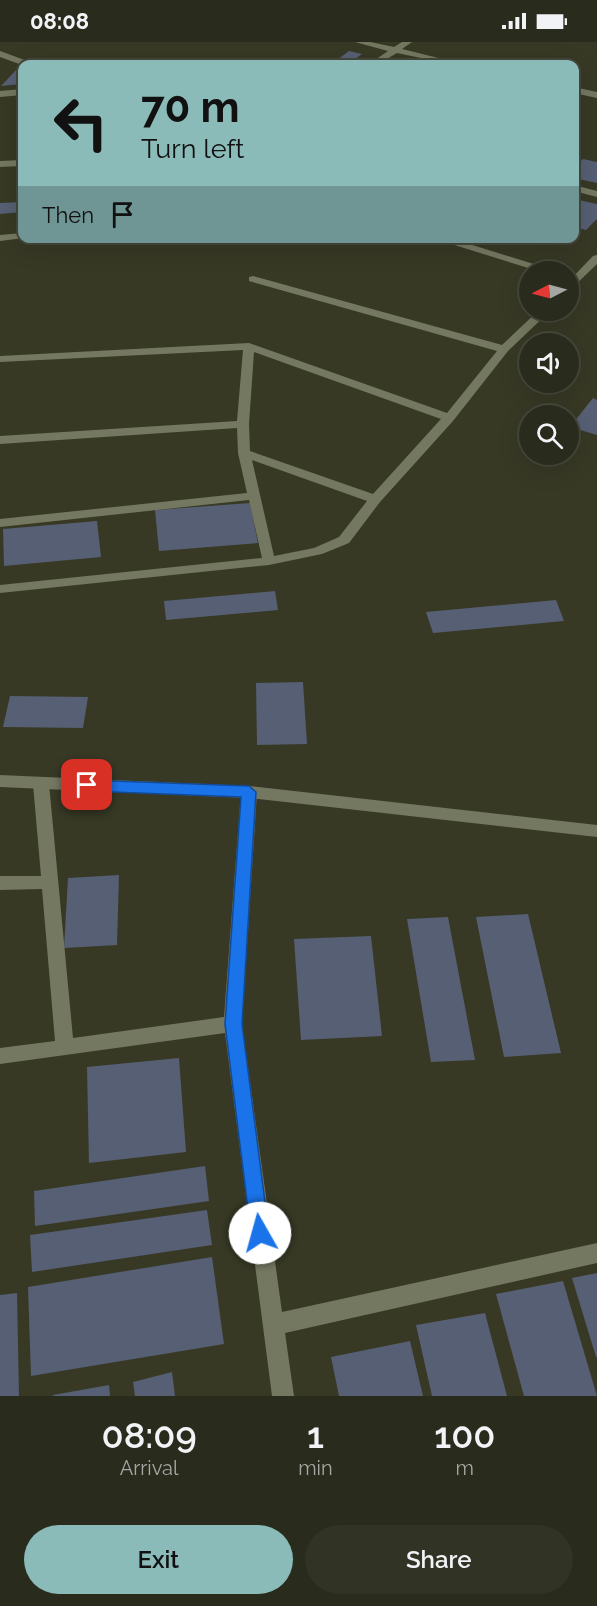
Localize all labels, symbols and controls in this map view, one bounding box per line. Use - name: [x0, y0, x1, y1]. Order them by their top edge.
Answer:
- text: 08:08: [30, 8, 89, 34]
- text: 70 m: [141, 83, 240, 132]
- icon: left: [42, 84, 120, 162]
- text: Turn left: [141, 133, 244, 164]
- icon: arrive: [106, 198, 139, 231]
- text: Then: [42, 202, 94, 228]
- north arrow: [519, 261, 579, 321]
- map controls: [519, 261, 579, 465]
- button: sound: [519, 333, 579, 393]
- button: search: [519, 405, 579, 465]
- pin: [61, 759, 112, 810]
- icon: arrive: [70, 768, 103, 801]
- position arrow: [228, 1201, 292, 1265]
- text: 08:09: [102, 1414, 197, 1456]
- text: 1: [307, 1414, 324, 1456]
- text: 100: [434, 1414, 495, 1456]
- text: Arrival: [120, 1456, 178, 1480]
- text: min: [298, 1456, 333, 1480]
- text: m: [456, 1456, 474, 1480]
- button: Exit: [24, 1525, 293, 1594]
- button: Share: [305, 1525, 573, 1594]

